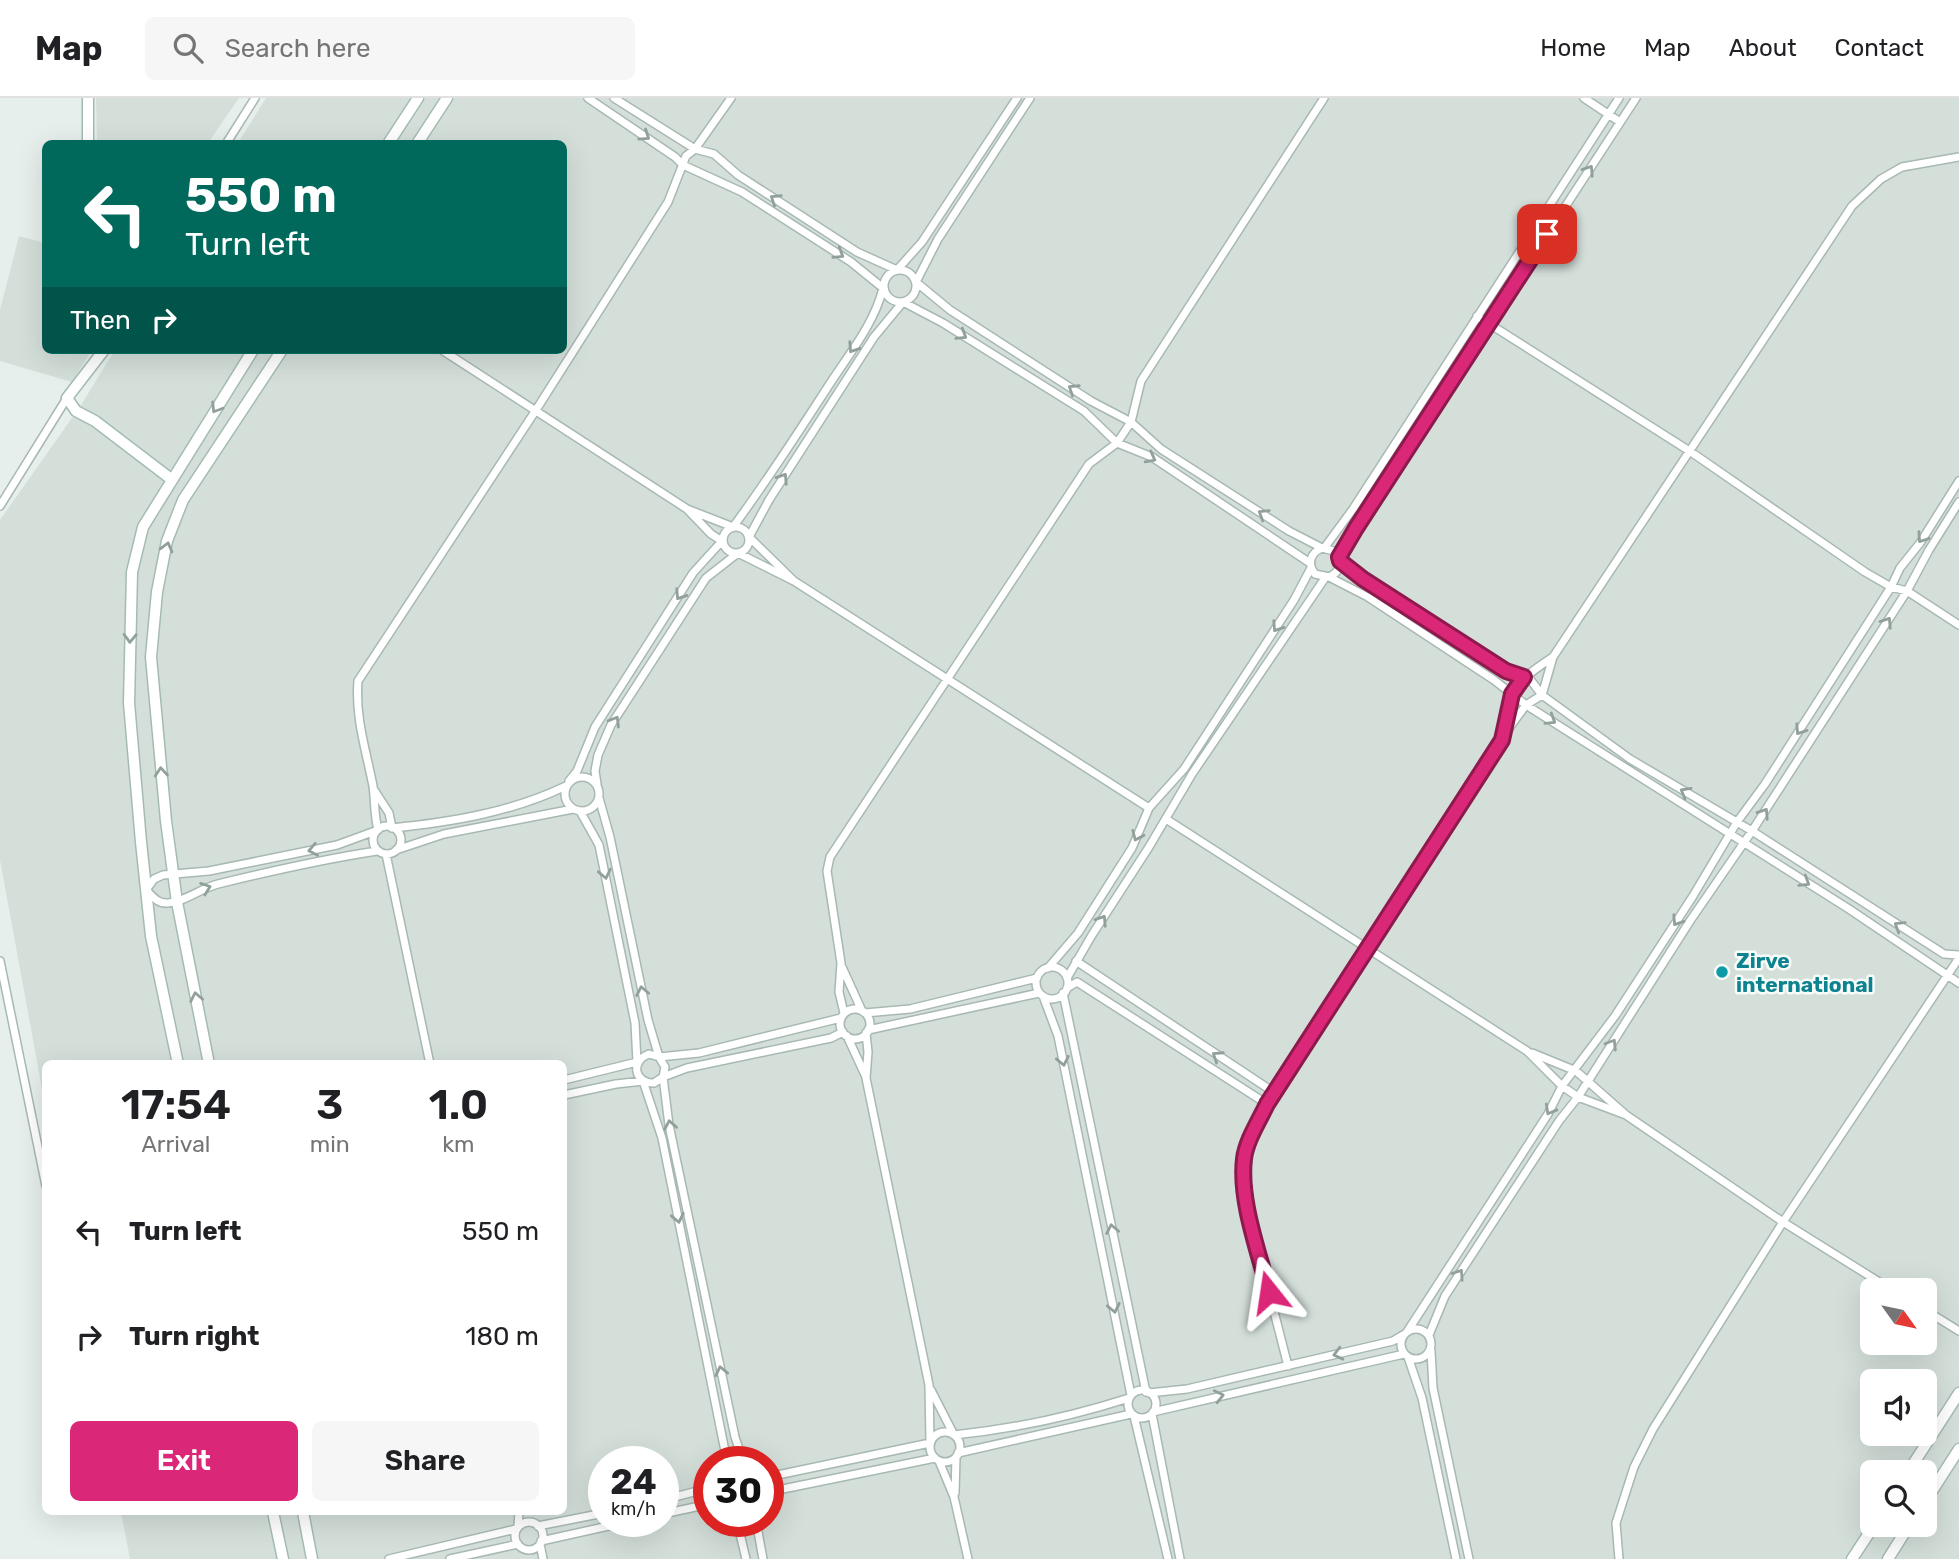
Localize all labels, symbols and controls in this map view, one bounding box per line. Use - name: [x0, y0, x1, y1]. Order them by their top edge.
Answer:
- search box: [145, 17, 635, 80]
- text: Map: [35, 29, 103, 68]
- icon: search: [169, 29, 207, 67]
- text: Search here: [225, 33, 370, 64]
- text: Home: [1540, 34, 1606, 62]
- text: Map: [1644, 34, 1691, 62]
- text: About: [1729, 34, 1797, 62]
- text: Contact: [1835, 34, 1924, 62]
- one-way arrow: [637, 128, 650, 140]
- one-way arrow: [1580, 165, 1593, 178]
- text: 550 m: [185, 166, 337, 224]
- icon: left: [70, 168, 161, 259]
- one-way arrow: [770, 194, 783, 207]
- pin: [1517, 204, 1577, 264]
- icon: arrive: [1528, 215, 1566, 253]
- text: Turn left: [185, 225, 310, 263]
- one-way arrow: [831, 245, 844, 258]
- icon: right: [145, 301, 183, 339]
- text: Then: [70, 305, 131, 336]
- one-way arrow: [955, 326, 968, 339]
- one-way arrow: [849, 340, 861, 353]
- one-way arrow: [1068, 385, 1081, 398]
- one-way arrow: [212, 400, 225, 413]
- one-way arrow: [1144, 450, 1157, 464]
- one-way arrow: [775, 473, 788, 486]
- one-way arrow: [1257, 510, 1270, 523]
- one-way arrow: [1918, 530, 1930, 543]
- one-way arrow: [159, 541, 173, 553]
- one-way arrow: [675, 587, 688, 600]
- one-way arrow: [1879, 617, 1892, 630]
- one-way arrow: [1272, 619, 1285, 632]
- one-way arrow: [123, 633, 138, 644]
- one-way arrow: [1543, 712, 1556, 725]
- one-way arrow: [606, 715, 619, 728]
- one-way arrow: [1795, 722, 1808, 735]
- one-way arrow: [154, 767, 169, 778]
- one-way arrow: [1680, 787, 1693, 800]
- one-way arrow: [1755, 808, 1768, 821]
- one-way arrow: [1131, 829, 1145, 841]
- one-way arrow: [307, 841, 319, 856]
- one-way arrow: [596, 868, 611, 880]
- one-way arrow: [1797, 873, 1810, 886]
- one-way arrow: [200, 882, 212, 896]
- one-way arrow: [1673, 913, 1685, 926]
- one-way arrow: [1093, 914, 1106, 927]
- one-way arrow: [1894, 921, 1907, 934]
- place label: Zirve international: [1736, 948, 1874, 997]
- marker: Zirve international: [1714, 964, 1730, 980]
- one-way arrow: [636, 985, 651, 997]
- one-way arrow: [189, 991, 204, 1003]
- one-way arrow: [1604, 1039, 1616, 1052]
- one-way arrow: [1212, 1051, 1225, 1064]
- one-way arrow: [1055, 1055, 1070, 1067]
- text: 17:54: [121, 1080, 231, 1130]
- text: 3: [316, 1080, 343, 1130]
- text: 1.0: [429, 1080, 488, 1130]
- one-way arrow: [1545, 1102, 1558, 1115]
- one-way arrow: [663, 1119, 678, 1131]
- text: Arrival: [141, 1130, 210, 1158]
- text: min: [310, 1130, 350, 1158]
- text: km: [442, 1130, 475, 1158]
- one-way arrow: [670, 1212, 685, 1224]
- icon: left: [70, 1213, 108, 1251]
- text: Turn left: [129, 1216, 241, 1247]
- text: 550 m: [462, 1216, 539, 1247]
- one-way arrow: [1106, 1223, 1121, 1235]
- position arrow: [1232, 1255, 1306, 1329]
- one-way arrow: [1451, 1269, 1464, 1282]
- north arrow: [1860, 1278, 1937, 1354]
- map controls: [1860, 1278, 1937, 1537]
- one-way arrow: [1106, 1302, 1121, 1314]
- icon: right: [70, 1318, 108, 1356]
- text: Turn right: [129, 1321, 259, 1352]
- text: 180 m: [465, 1321, 539, 1352]
- one-way arrow: [1332, 1346, 1344, 1360]
- one-way arrow: [715, 1365, 730, 1377]
- button: sound: [1860, 1369, 1937, 1446]
- one-way arrow: [1213, 1389, 1225, 1404]
- button: Exit: [70, 1421, 298, 1501]
- button: Share: [312, 1421, 539, 1501]
- speed limit sign: 30: [693, 1446, 784, 1537]
- button: search: [1860, 1460, 1937, 1537]
- text: 24: [610, 1461, 657, 1503]
- text: km/h: [611, 1498, 656, 1520]

